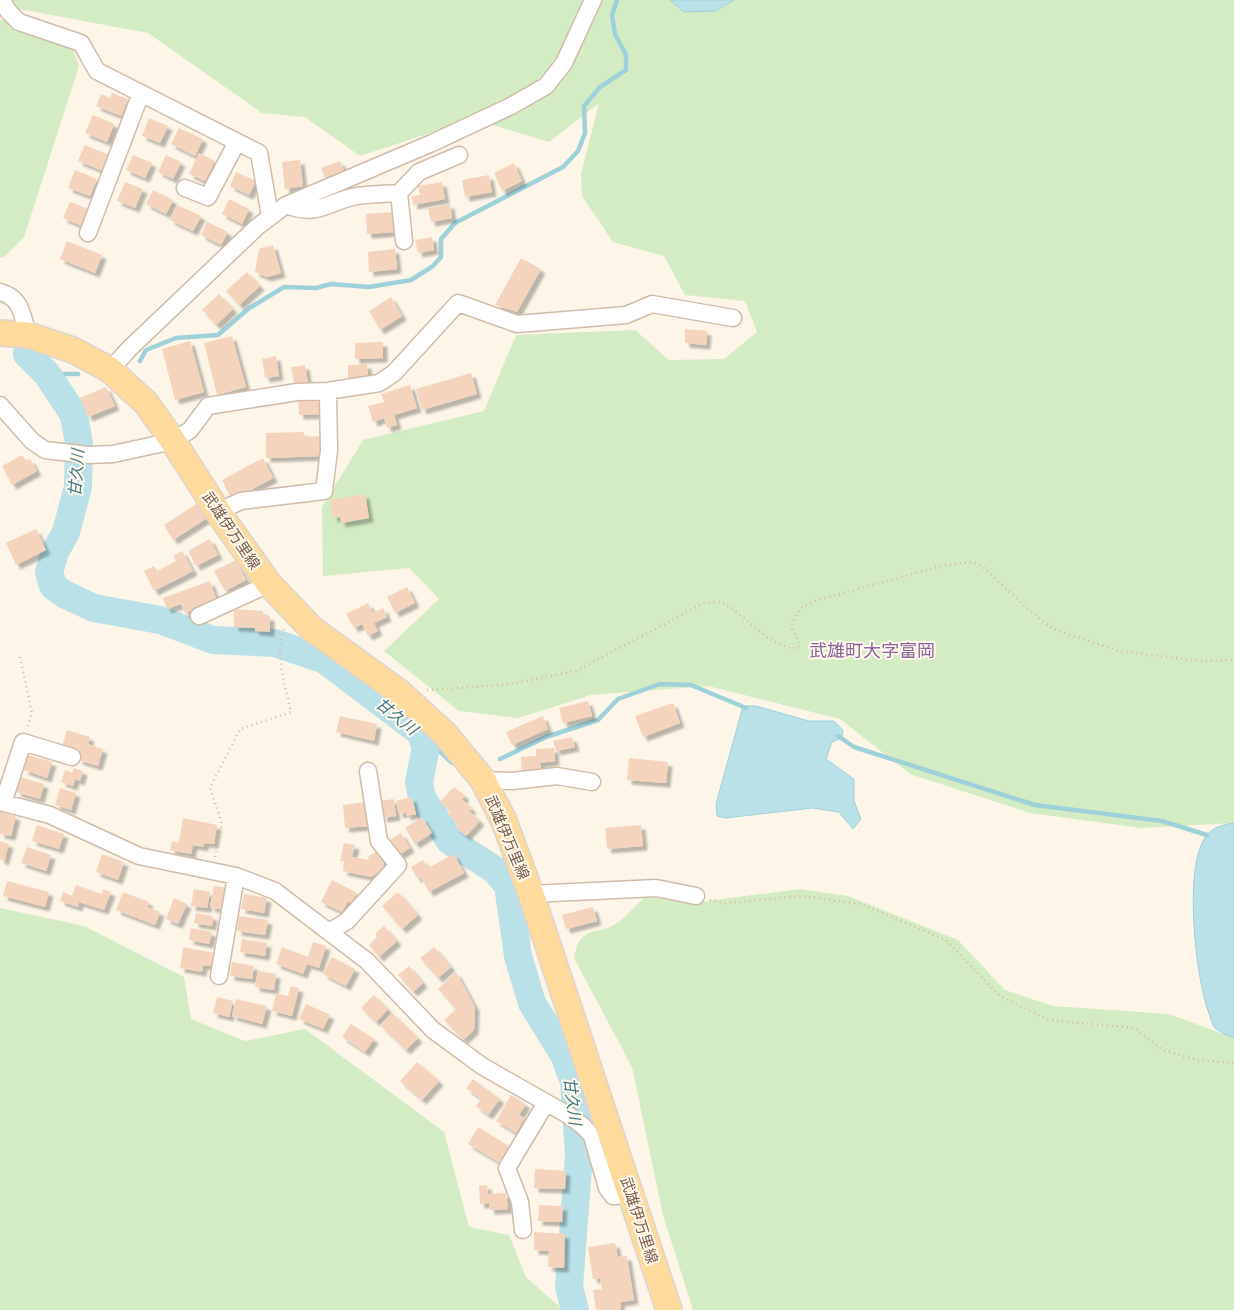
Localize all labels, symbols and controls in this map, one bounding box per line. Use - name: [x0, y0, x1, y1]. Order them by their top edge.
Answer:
- water label: 甘久川: [64, 446, 88, 498]
- street label: 武雄伊万里線: [199, 488, 265, 572]
- district label: 武雄町大字富岡: [809, 639, 935, 661]
- water label: 甘久川: [372, 693, 423, 740]
- street label: 武雄伊万里線: [482, 792, 534, 882]
- water label: 甘久川: [560, 1076, 586, 1128]
- street label: 武雄伊万里線: [618, 1174, 662, 1266]

